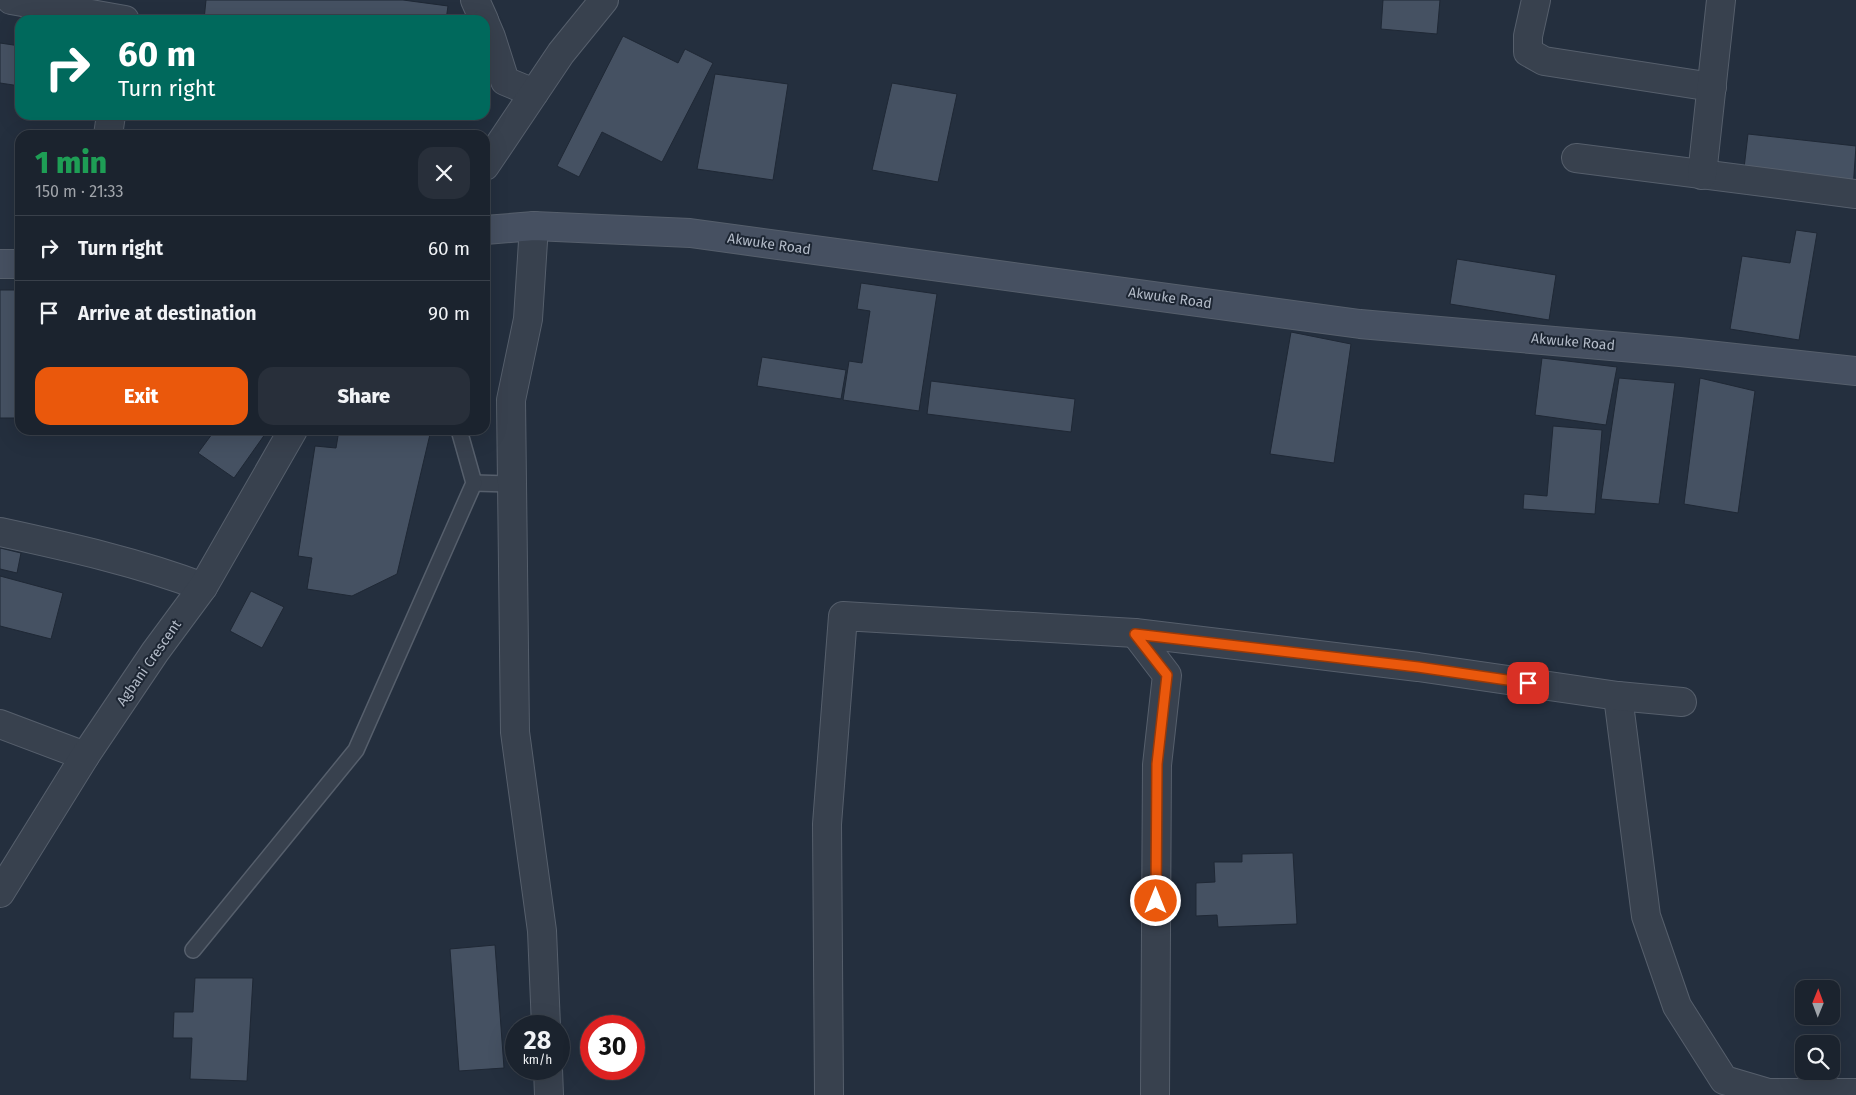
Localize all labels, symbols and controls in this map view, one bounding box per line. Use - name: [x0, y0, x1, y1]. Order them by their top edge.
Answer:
- text: 60 m: [118, 33, 196, 75]
- icon: right: [35, 35, 100, 100]
- text: Turn right: [118, 75, 215, 102]
- text: 1 min: [35, 145, 107, 181]
- button: close: [418, 147, 470, 199]
- text: 150 m · 21:33: [35, 182, 124, 201]
- street label: Akwuke Road: [726, 230, 812, 258]
- icon: right: [35, 234, 63, 262]
- text: Turn right: [78, 237, 163, 260]
- text: 60 m: [428, 237, 470, 260]
- street label: Akwuke Road: [1127, 284, 1213, 312]
- icon: arrive: [35, 299, 63, 327]
- text: Arrive at destination: [78, 302, 257, 325]
- text: 90 m: [428, 302, 470, 325]
- street label: Akwuke Road: [1530, 330, 1616, 354]
- button: Exit: [35, 367, 248, 425]
- button: Share: [258, 367, 470, 425]
- street label: Agbani Crescent: [113, 616, 185, 709]
- pin: [1507, 662, 1549, 704]
- icon: arrive: [1514, 669, 1542, 697]
- position arrow: [1129, 874, 1181, 926]
- north arrow: [1795, 980, 1840, 1025]
- map controls: [1795, 980, 1840, 1080]
- speed limit sign: 30: [580, 1015, 645, 1080]
- text: 28: [524, 1026, 551, 1056]
- button: search: [1795, 1035, 1840, 1080]
- text: km/h: [523, 1053, 552, 1067]

